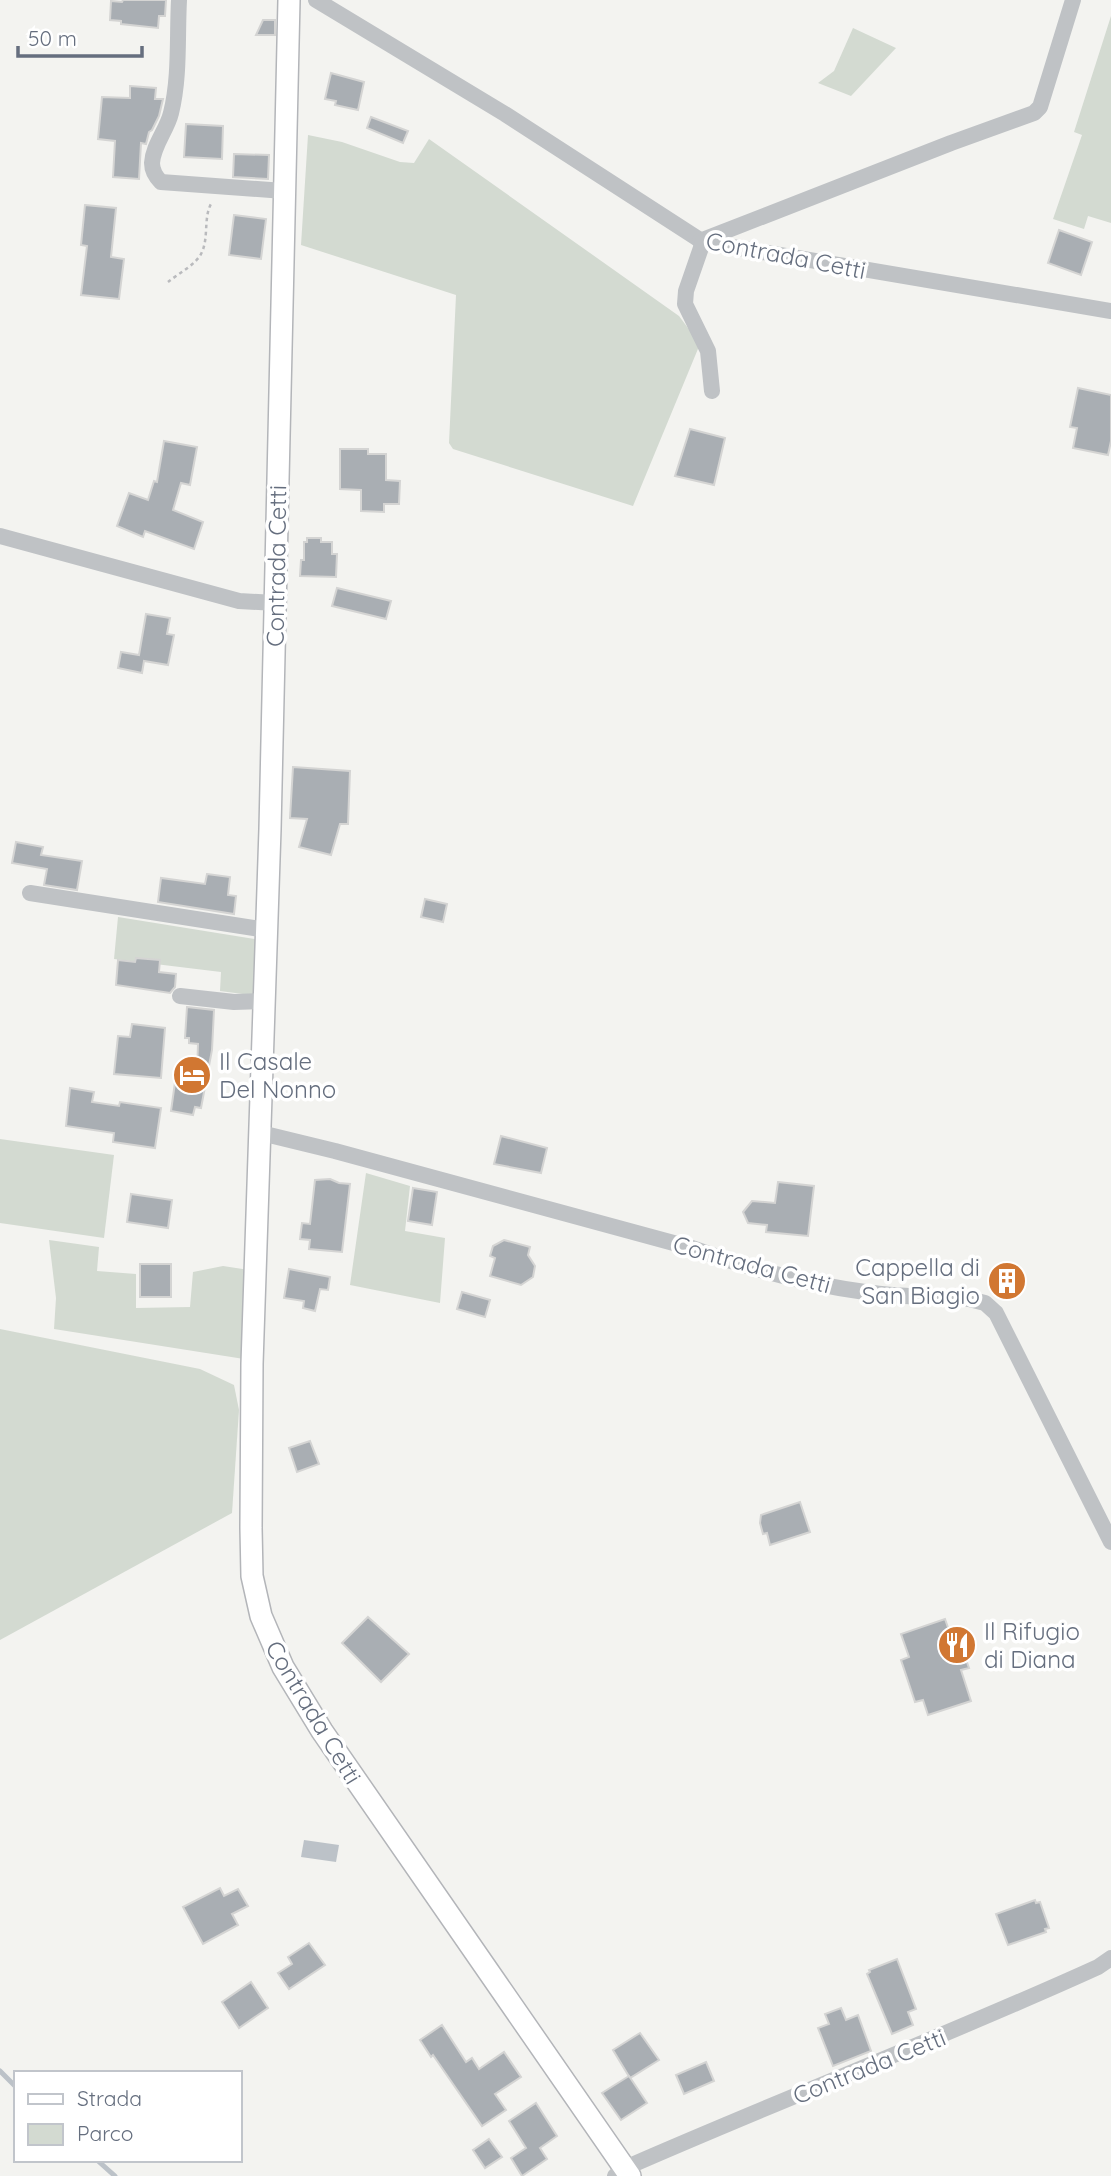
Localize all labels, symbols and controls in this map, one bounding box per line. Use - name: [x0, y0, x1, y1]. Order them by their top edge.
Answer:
- scale bar: [18, 14, 142, 58]
- text: 50 m: [28, 25, 77, 51]
- street label: Contrada Cetti: [704, 225, 868, 285]
- street label: Contrada Cetti: [260, 485, 292, 647]
- place label: Il Casale Del Nonno: [219, 1046, 336, 1104]
- hotel icon: Il Casale Del Nonno: [171, 1054, 213, 1096]
- street label: Contrada Cetti: [670, 1229, 834, 1299]
- place label: Cappella di San Biagio: [855, 1252, 980, 1310]
- building icon: Cappella di San Biagio: [986, 1260, 1028, 1302]
- place label: Il Rifugio di Diana: [984, 1616, 1080, 1674]
- restaurant icon: Il Rifugio di Diana: [936, 1624, 978, 1666]
- street label: Contrada Cetti: [259, 1635, 369, 1789]
- street label: Contrada Cetti: [788, 2022, 950, 2110]
- legend: [14, 2071, 242, 2162]
- text: Strada: [77, 2085, 142, 2111]
- text: Parco: [77, 2120, 133, 2146]

